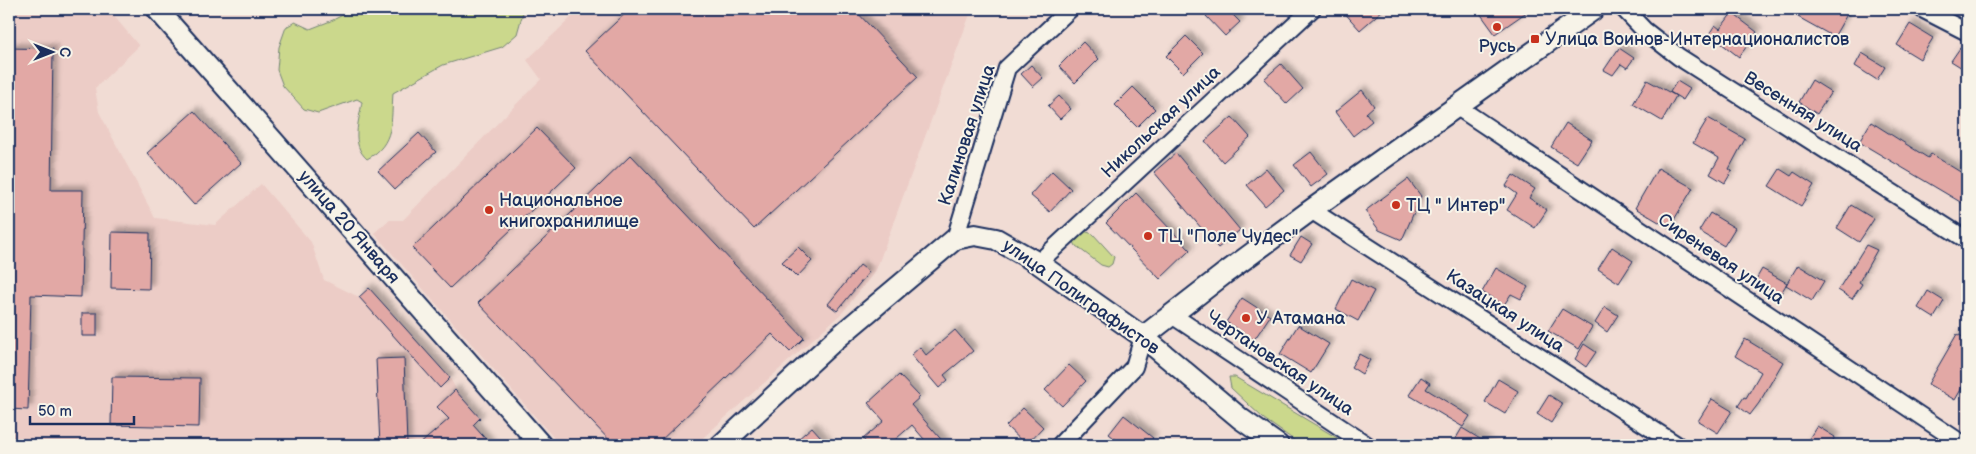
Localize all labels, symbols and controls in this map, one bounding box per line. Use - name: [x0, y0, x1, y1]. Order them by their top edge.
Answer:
- marker: Русь: [1491, 21, 1503, 33]
- north arrow: [28, 28, 78, 78]
- place label: Улица Воинов-Интернационалистов: [1545, 29, 1850, 50]
- marker: Улица Воинов-Интернационалистов: [1529, 33, 1541, 45]
- place label: Русь: [1478, 36, 1516, 57]
- text: С: [56, 47, 73, 57]
- street label: Никольская улица: [1097, 61, 1225, 182]
- street label: Калиновая улица: [934, 62, 1000, 208]
- street label: Весенняя улица: [1740, 67, 1866, 157]
- street label: улица 20 Января: [294, 166, 404, 288]
- place label: Национальное книгохранилище: [499, 190, 639, 232]
- place label: ТЦ " Интер": [1406, 195, 1505, 216]
- marker: ТЦ " Интер": [1390, 199, 1402, 211]
- marker: Национальное книгохранилище: [483, 204, 495, 216]
- street label: Сиреневая улица: [1654, 209, 1788, 309]
- place label: ТЦ "Поле Чудес": [1158, 226, 1298, 247]
- marker: ТЦ "Поле Чудес": [1142, 230, 1154, 242]
- street label: улица Полиграфистов: [999, 235, 1164, 359]
- street label: Казацкая улица: [1442, 265, 1568, 357]
- street label: Чертановская улица: [1202, 306, 1358, 420]
- place label: У Атамана: [1256, 308, 1346, 329]
- marker: У Атамана: [1240, 312, 1252, 324]
- scale bar: [30, 394, 134, 426]
- text: 50 m: [38, 402, 72, 421]

